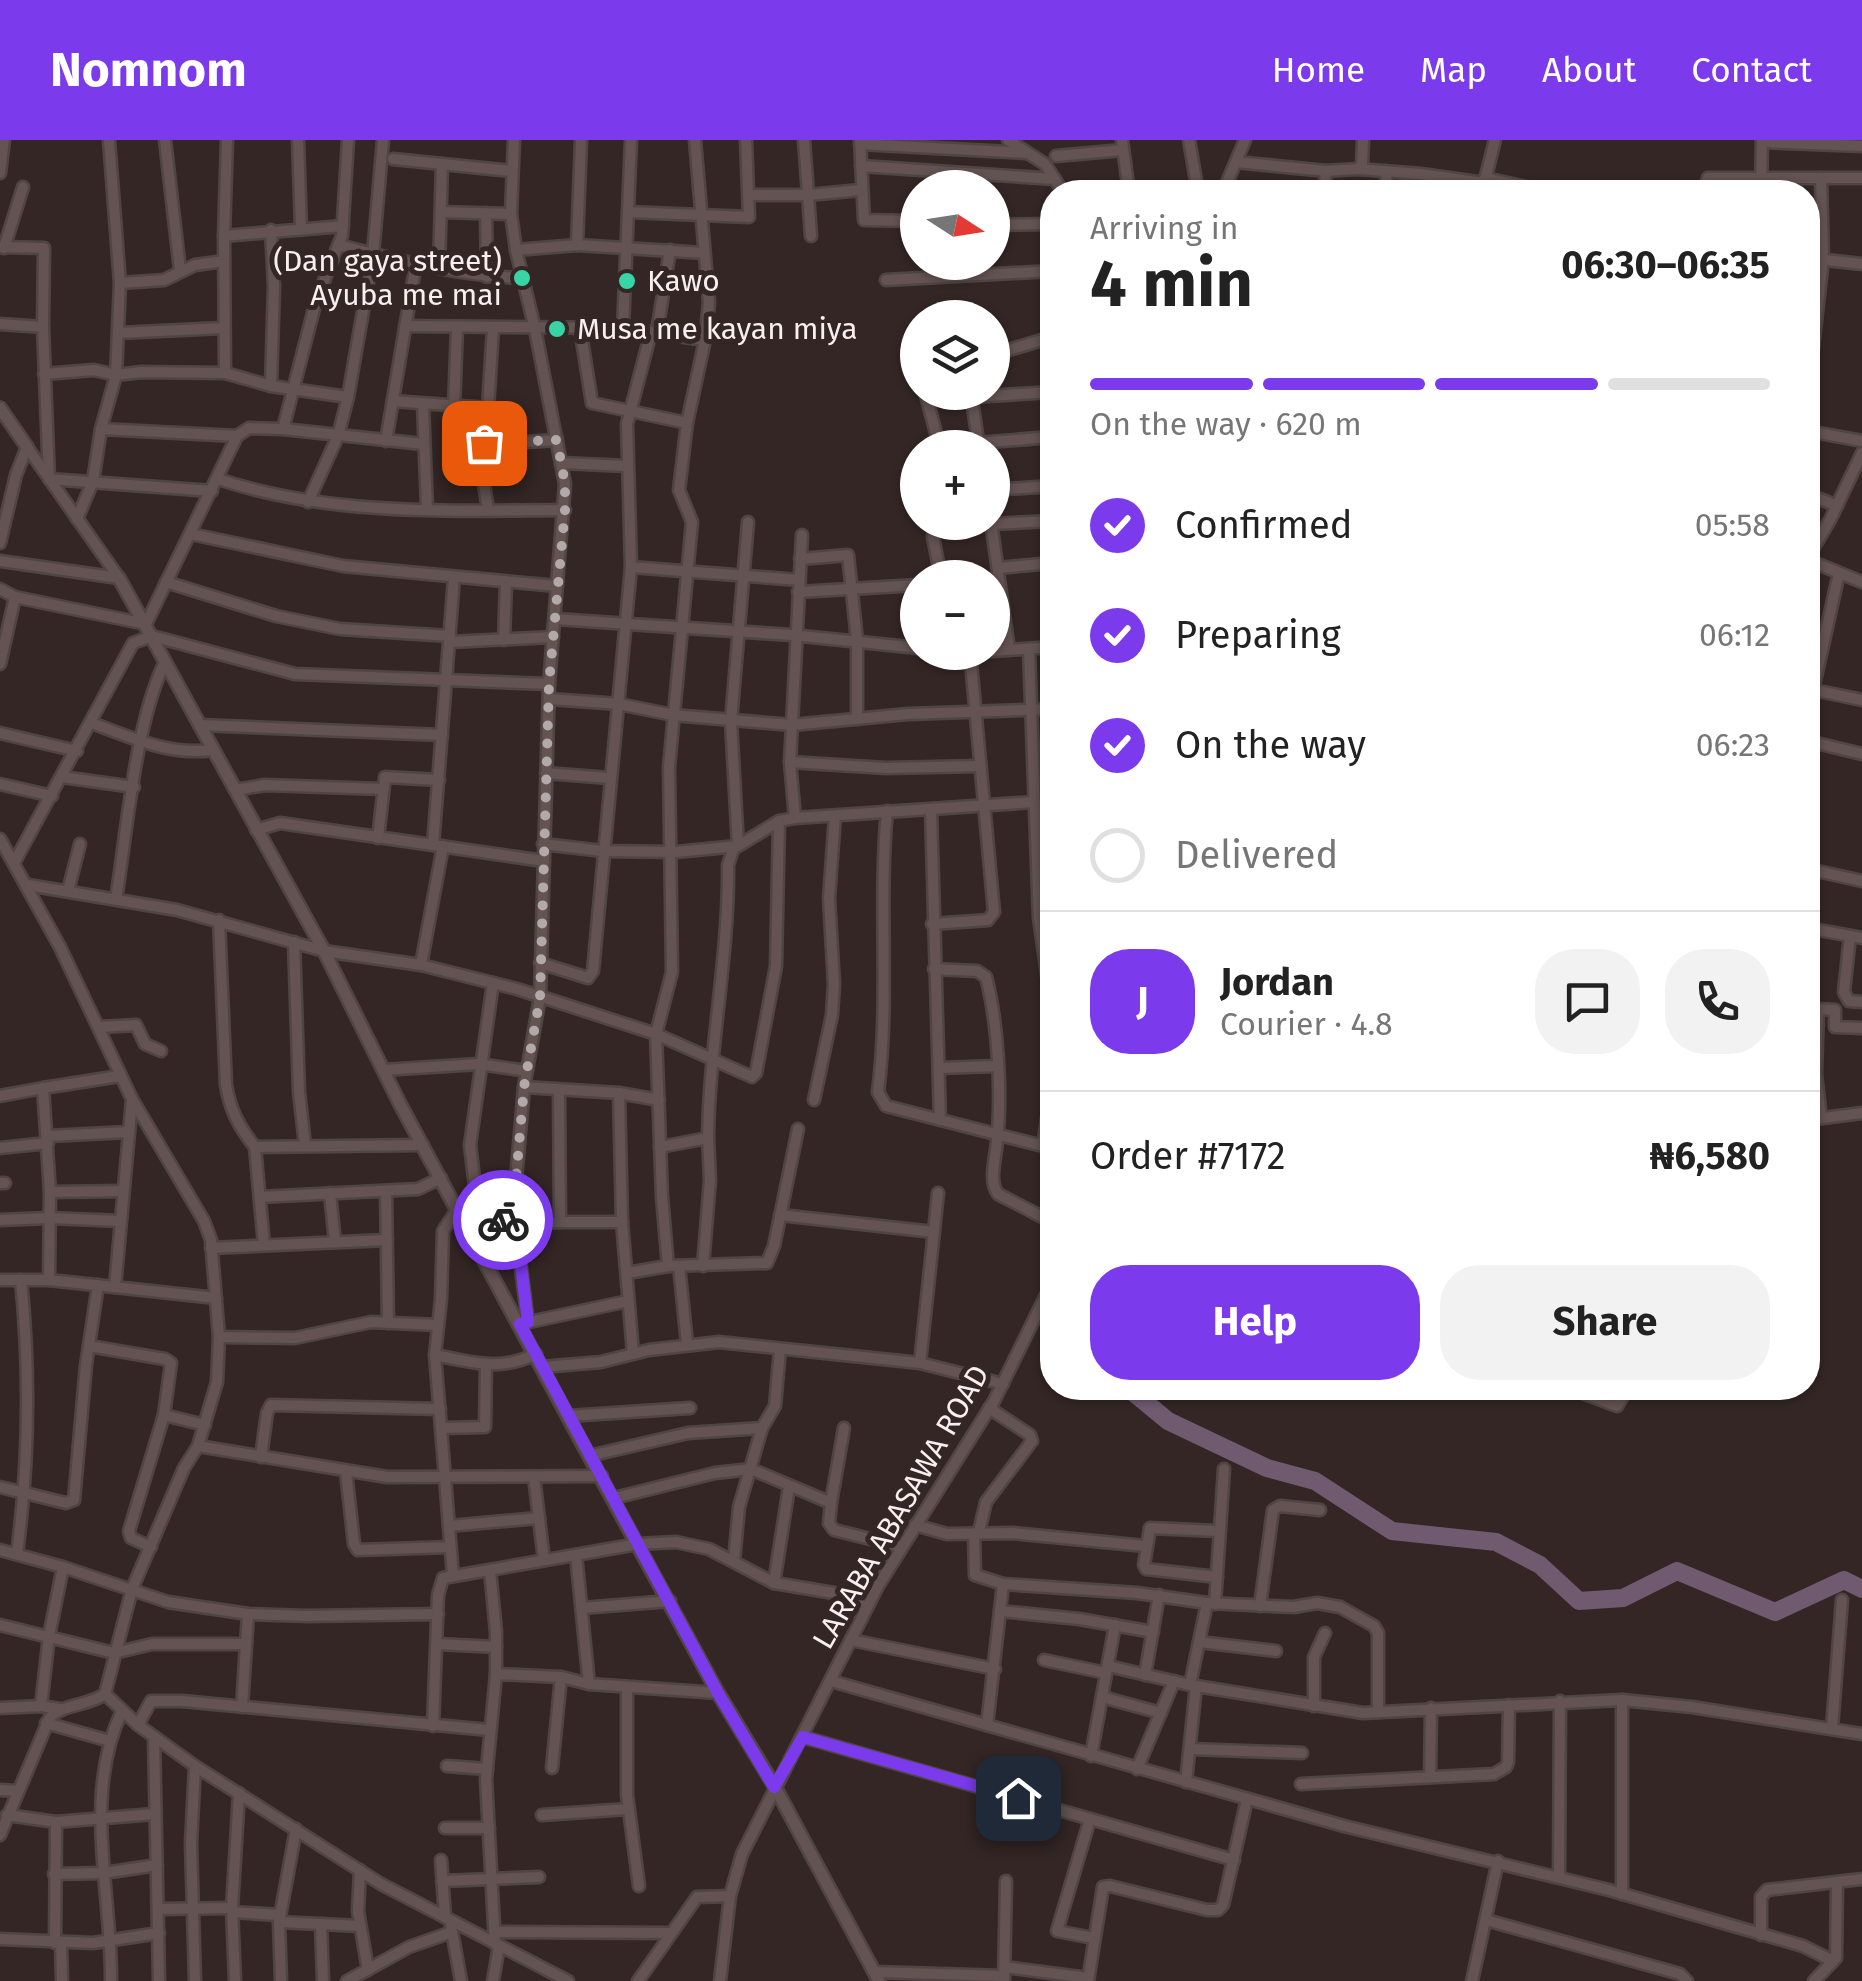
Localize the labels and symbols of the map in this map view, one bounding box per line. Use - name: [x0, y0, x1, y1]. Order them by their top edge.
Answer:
- north arrow: [900, 170, 1010, 280]
- place label: (Dan gaya street) Ayuba me mai: [273, 243, 502, 313]
- place label: Kawo: [647, 263, 720, 299]
- marker: (Dan gaya street) Ayuba me mai: [511, 267, 533, 289]
- marker: Kawo: [616, 270, 638, 292]
- place label: Musa me kayan miya: [577, 311, 857, 347]
- marker: Musa me kayan miya: [546, 318, 568, 340]
- pin: [442, 401, 527, 486]
- courier: [453, 1170, 553, 1270]
- street label: LARABA ABASAWA ROAD: [805, 1359, 997, 1655]
- pin: [976, 1756, 1061, 1841]

